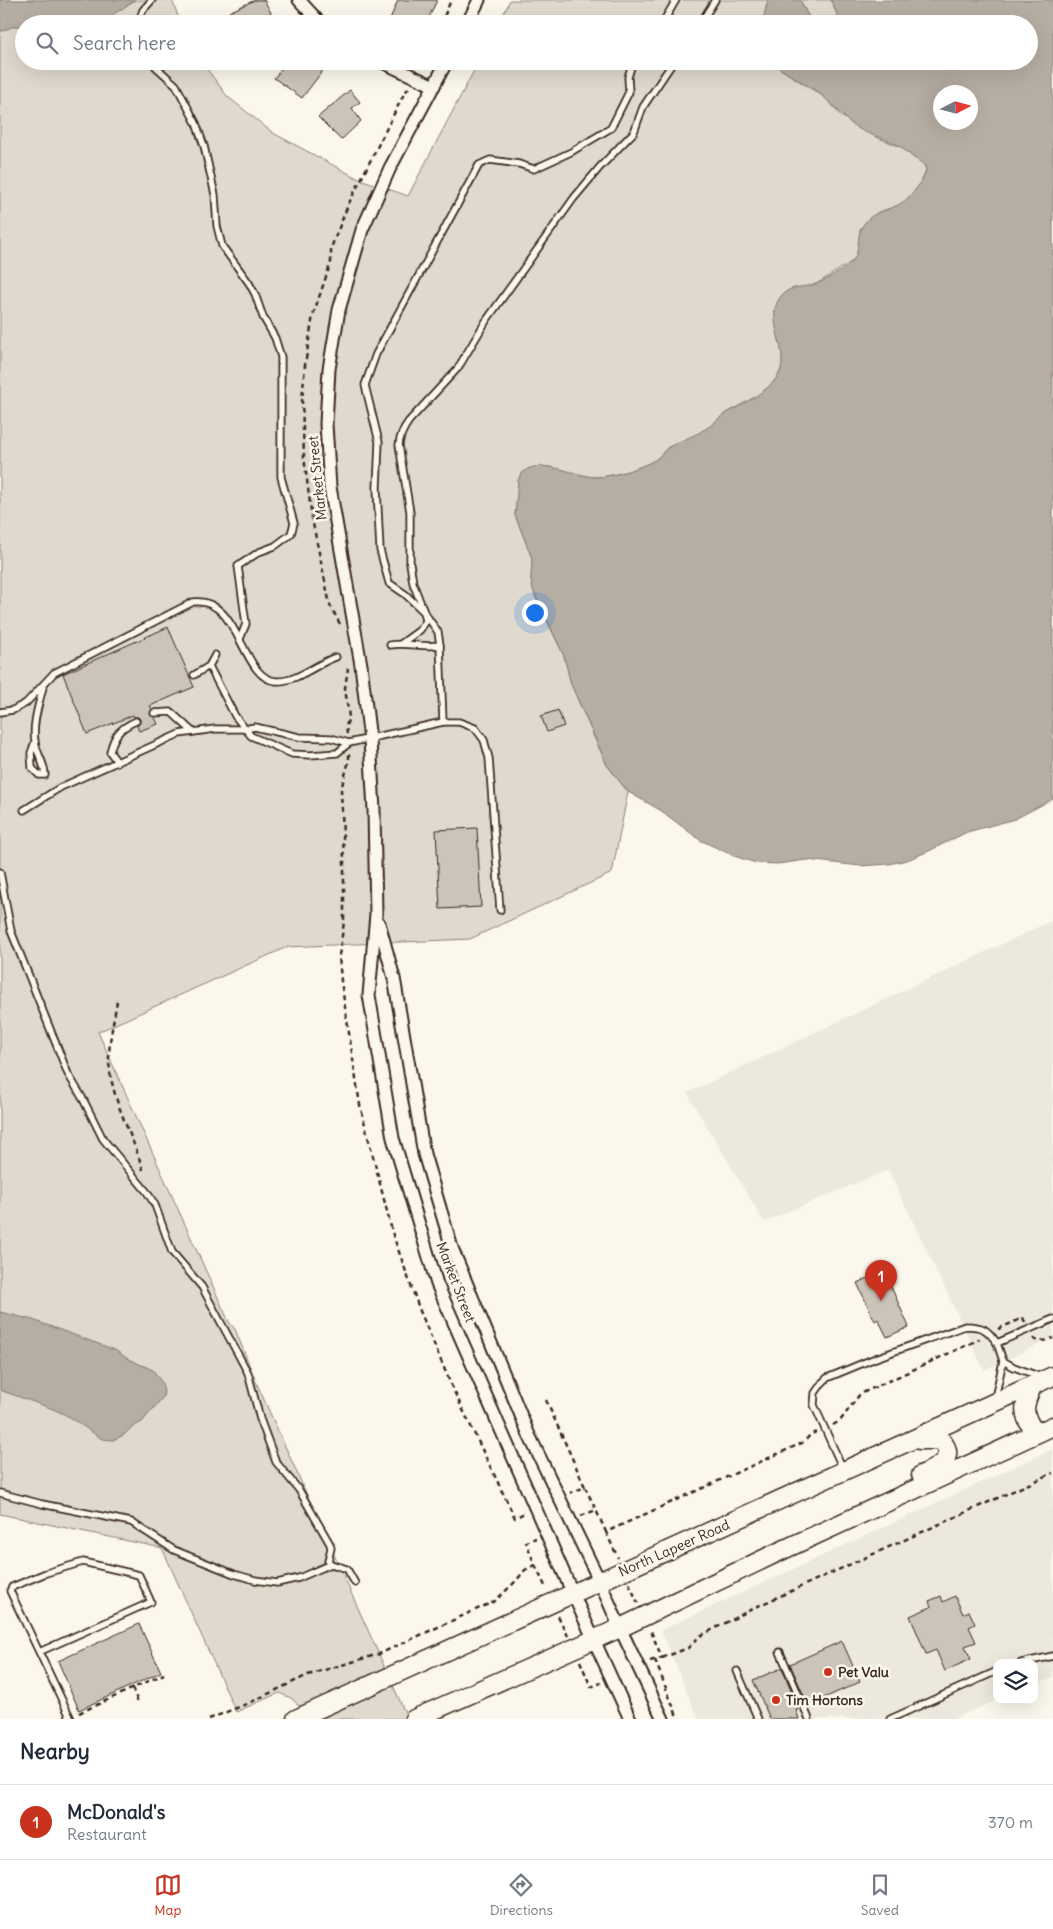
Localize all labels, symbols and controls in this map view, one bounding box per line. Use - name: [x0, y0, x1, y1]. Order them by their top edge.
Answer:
- search box: [15, 15, 1038, 70]
- icon: search: [33, 29, 61, 57]
- text: Search here: [73, 31, 176, 55]
- north arrow: [933, 85, 978, 130]
- street label: Market Street: [304, 435, 330, 521]
- your location: [522, 600, 548, 626]
- street label: Market Street: [432, 1239, 480, 1325]
- pin: 1: [865, 1260, 897, 1301]
- street label: North Lapeer Road: [616, 1515, 732, 1581]
- map controls: [993, 1659, 1038, 1704]
- button: layers: [993, 1659, 1038, 1704]
- place label: Pet Valu: [838, 1663, 889, 1681]
- marker: Pet Valu: [822, 1666, 834, 1678]
- place label: Tim Hortons: [786, 1691, 863, 1709]
- marker: Tim Hortons: [770, 1694, 782, 1706]
- text: Nearby: [20, 1738, 90, 1765]
- text: McDonald's: [67, 1800, 165, 1824]
- text: 1: [33, 1812, 39, 1832]
- text: 370 m: [988, 1812, 1033, 1832]
- text: Restaurant: [67, 1824, 147, 1844]
- tab: Map: [154, 1871, 182, 1919]
- tab: Directions: [490, 1871, 553, 1919]
- tab: Saved: [861, 1871, 899, 1919]

